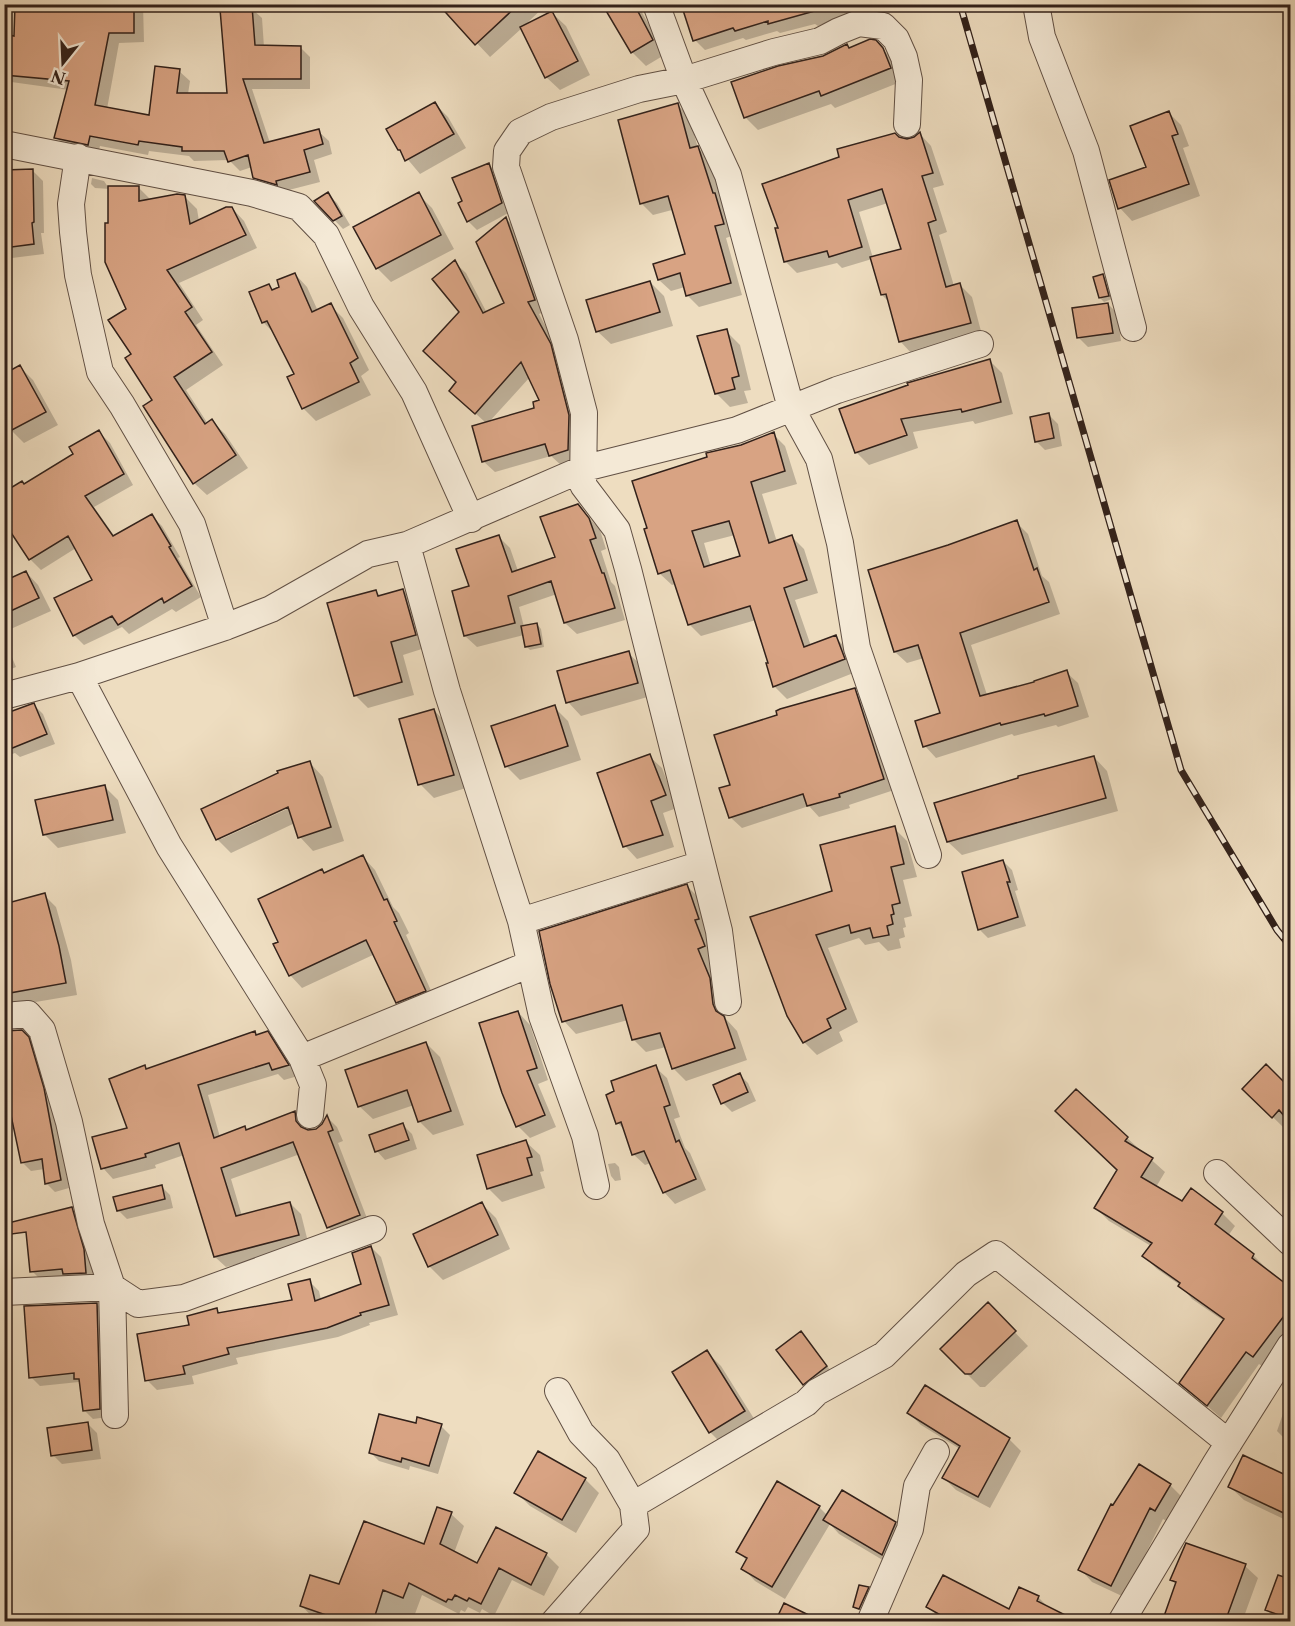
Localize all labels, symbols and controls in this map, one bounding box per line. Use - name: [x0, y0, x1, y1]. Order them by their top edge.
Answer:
- north arrow: [33, 33, 93, 93]
- text: N: [49, 66, 68, 89]

